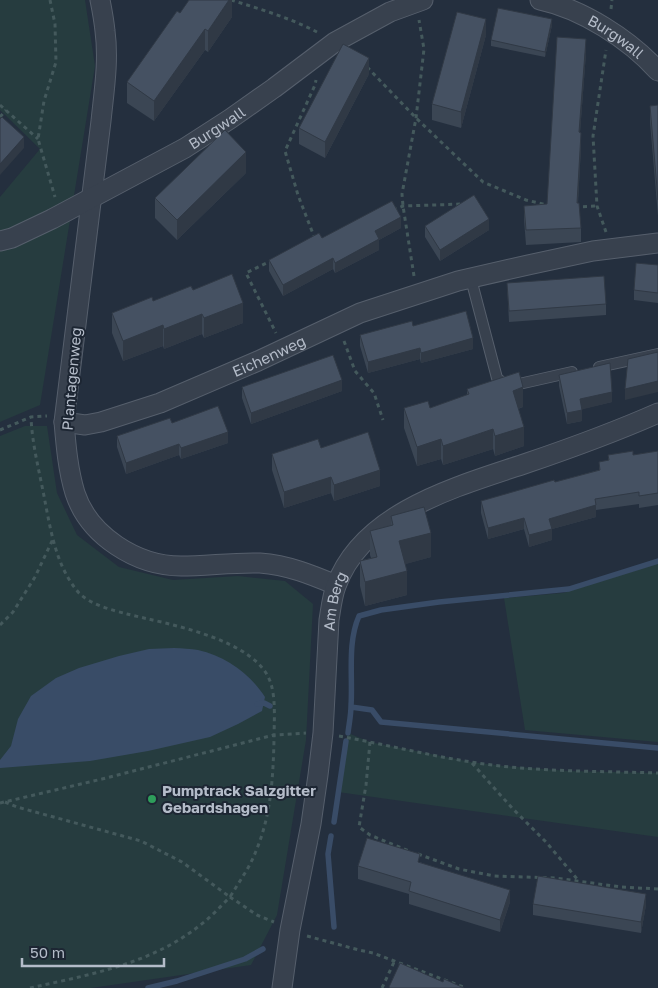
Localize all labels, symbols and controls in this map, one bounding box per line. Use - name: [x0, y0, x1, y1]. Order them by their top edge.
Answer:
- street label: Burgwall: [585, 11, 648, 62]
- street label: Burgwall: [185, 102, 248, 153]
- street label: Plantagenweg: [58, 327, 84, 431]
- street label: Eichenweg: [229, 331, 308, 380]
- street label: Am Berg: [319, 568, 350, 631]
- place label: Pumptrack Salzgitter Gebardshagen: [162, 781, 316, 816]
- marker: Pumptrack Salzgitter Gebardshagen: [146, 793, 158, 805]
- scale bar: [22, 936, 165, 968]
- text: 50 m: [30, 943, 65, 961]

